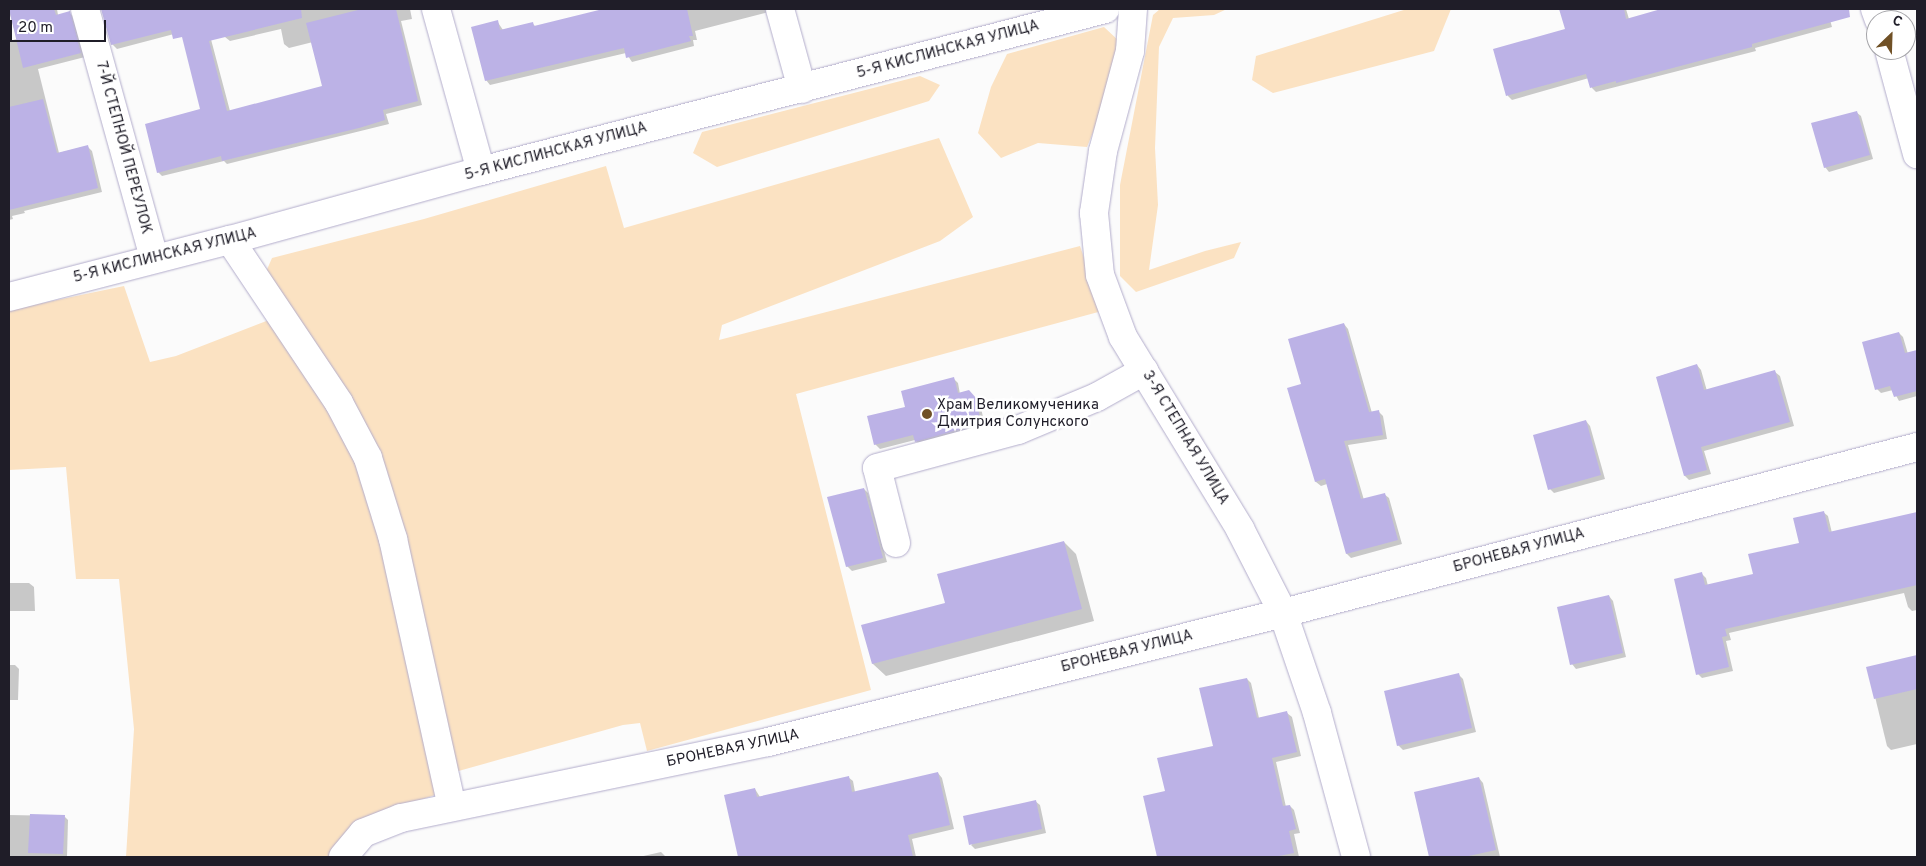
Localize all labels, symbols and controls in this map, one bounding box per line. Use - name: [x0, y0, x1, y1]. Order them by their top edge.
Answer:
- scale bar: [12, 10, 109, 42]
- north arrow: [1866, 10, 1916, 60]
- text: С: [1889, 12, 1904, 31]
- street label: 5-Я КИСЛИНСКАЯ УЛИЦА: [855, 17, 1041, 83]
- text: 20 m: [18, 19, 53, 38]
- street label: 7-Й СТЕПНОЙ ПЕРЕУЛОК: [91, 60, 155, 236]
- street label: 5-Я КИСЛИНСКАЯ УЛИЦА: [463, 119, 649, 185]
- street label: 5-Я КИСЛИНСКАЯ УЛИЦА: [72, 225, 258, 287]
- street label: 3-Я СТЕПНАЯ УЛИЦА: [1138, 368, 1232, 508]
- place label: Храм Великомученика Дмитрия Солунского: [937, 396, 1099, 431]
- marker: Храм Великомученика Дмитрия Солунского: [921, 408, 933, 420]
- street label: БРОНЕВАЯ УЛИЦА: [1451, 525, 1587, 577]
- street label: БРОНЕВАЯ УЛИЦА: [1059, 627, 1195, 677]
- street label: БРОНЕВАЯ УЛИЦА: [665, 726, 801, 772]

